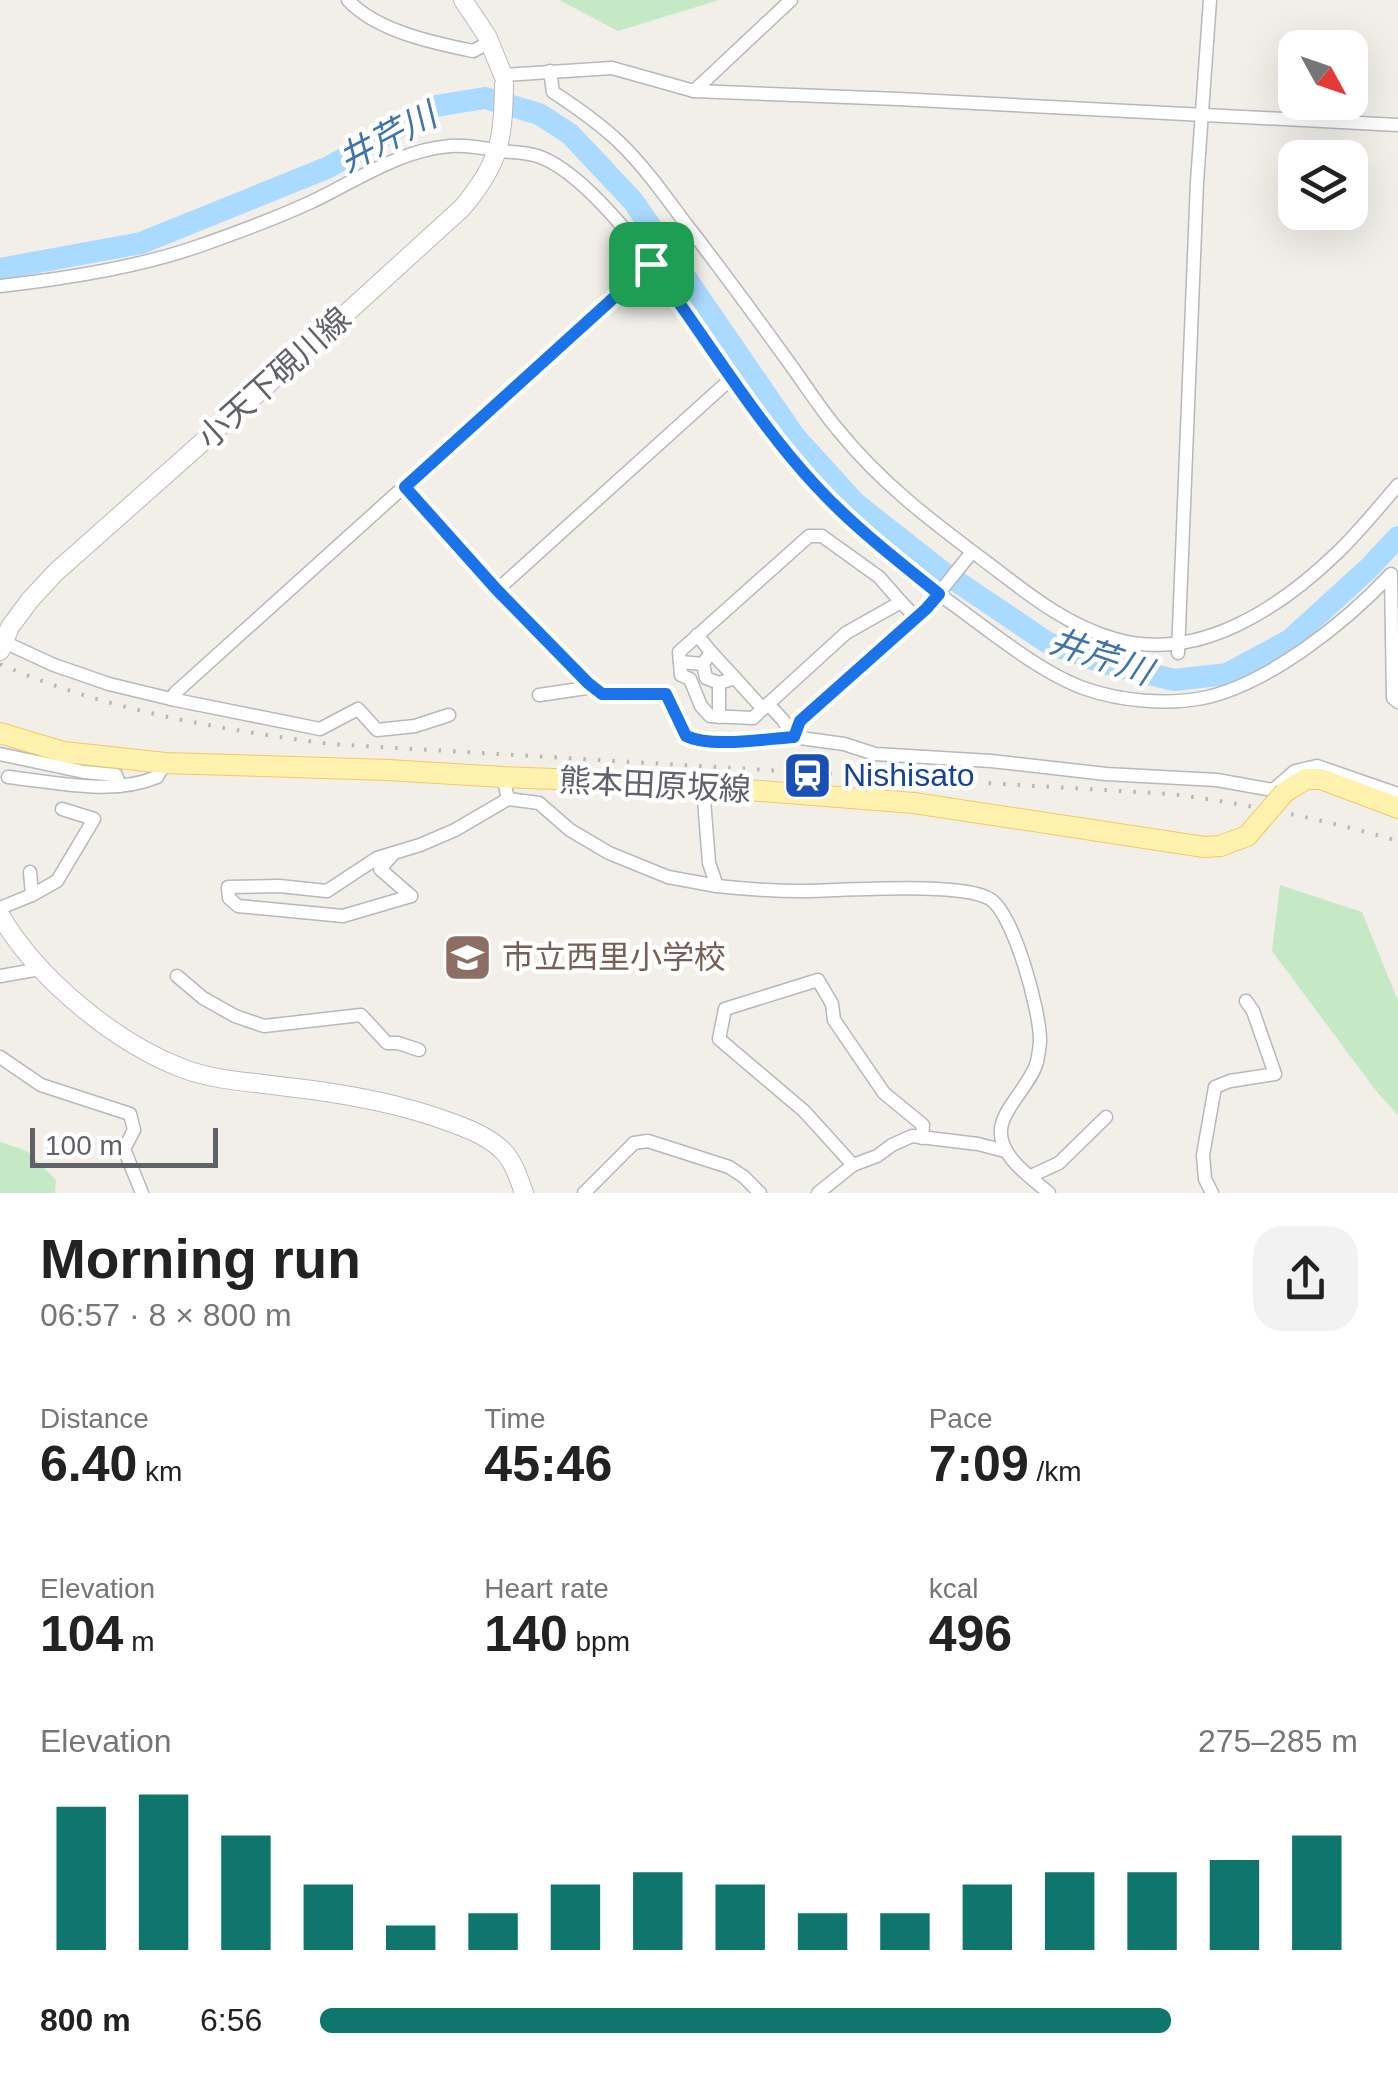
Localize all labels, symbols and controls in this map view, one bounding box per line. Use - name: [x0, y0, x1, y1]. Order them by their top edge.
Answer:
- north arrow: [1278, 30, 1368, 120]
- map controls: [1278, 30, 1368, 230]
- water label: 井芹川: [331, 93, 446, 179]
- button: layers: [1278, 140, 1368, 230]
- pin: [609, 222, 694, 307]
- icon: arrive: [624, 237, 679, 292]
- street label: 小天下硯川線: [191, 300, 357, 456]
- water label: 井芹川: [1045, 620, 1161, 693]
- station icon: Nishisato: [782, 749, 834, 801]
- place label: Nishisato: [843, 757, 975, 793]
- street label: 熊本田原坂線: [558, 762, 752, 808]
- school or university icon: 市立西里小学校: [441, 931, 493, 983]
- place label: 市立西里小学校: [502, 939, 726, 975]
- scale bar: [30, 1123, 218, 1168]
- text: 100 m: [45, 1130, 123, 1161]
- button: share: [1253, 1226, 1358, 1331]
- text: Morning run: [40, 1228, 361, 1290]
- text: 06:57 · 8 × 800 m: [40, 1297, 292, 1333]
- text: Distance: [40, 1403, 149, 1434]
- text: Time: [484, 1403, 546, 1434]
- text: Pace: [929, 1403, 992, 1434]
- text: 6.40: [40, 1436, 137, 1492]
- text: 45:46: [484, 1436, 612, 1492]
- text: 7:09: [929, 1436, 1029, 1492]
- text: km: [137, 1456, 182, 1487]
- text: /km: [1029, 1456, 1082, 1487]
- text: Elevation: [40, 1573, 155, 1604]
- text: Heart rate: [484, 1573, 609, 1604]
- text: kcal: [929, 1573, 978, 1604]
- text: 104: [40, 1606, 123, 1662]
- text: 140: [484, 1606, 568, 1662]
- text: 496: [929, 1606, 1012, 1662]
- text: m: [123, 1626, 155, 1657]
- text: bpm: [568, 1626, 630, 1657]
- text: Elevation: [40, 1723, 172, 1759]
- text: 275–285 m: [1198, 1723, 1358, 1759]
- text: 800 m: [40, 2002, 131, 2038]
- text: 6:56: [200, 2002, 262, 2038]

